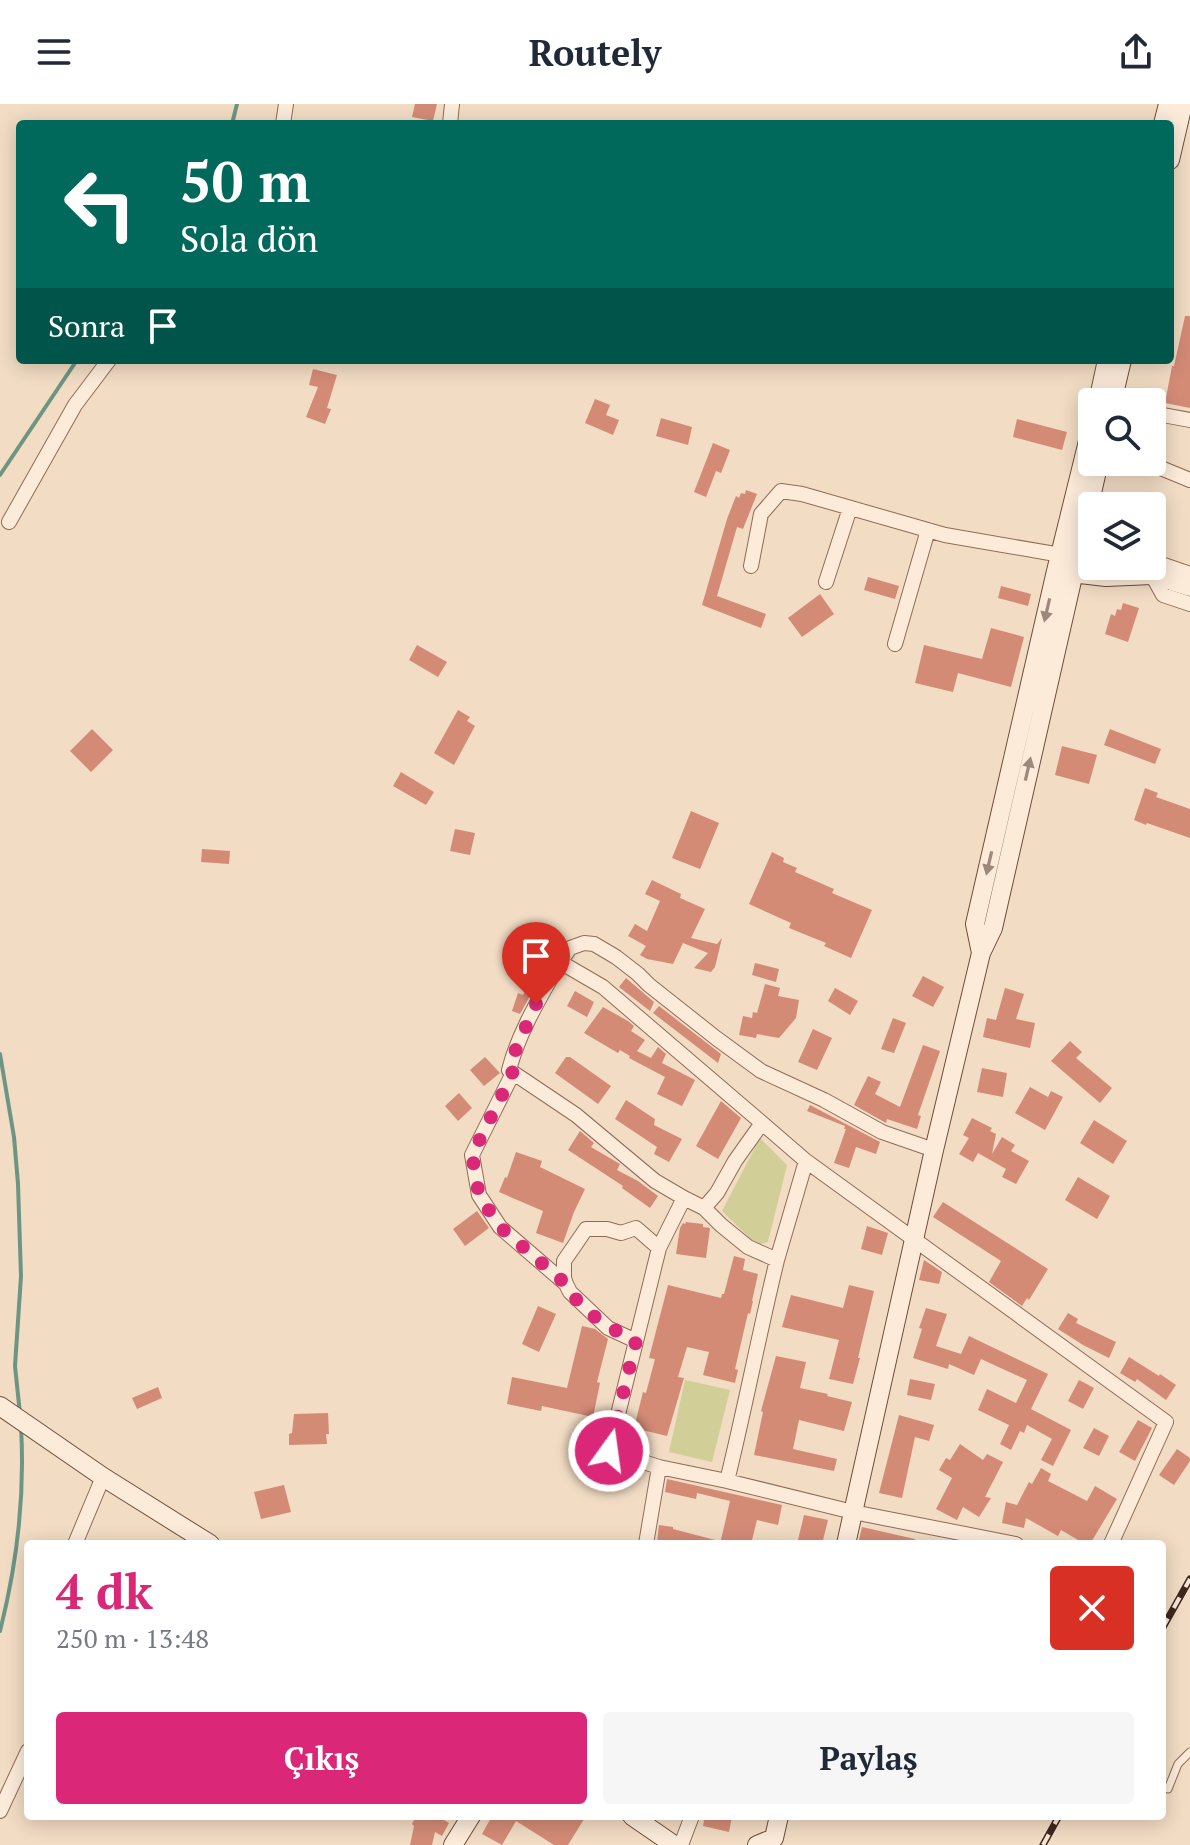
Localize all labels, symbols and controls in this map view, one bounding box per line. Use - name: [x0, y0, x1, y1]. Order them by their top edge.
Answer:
- text: Routely: [529, 29, 661, 76]
- icon: menu: [32, 30, 76, 74]
- icon: share: [1114, 30, 1158, 74]
- text: 50 m: [180, 144, 310, 218]
- icon: left: [48, 152, 152, 256]
- text: Sola dön: [180, 215, 318, 262]
- icon: arrive: [141, 304, 185, 348]
- text: Sonra: [48, 306, 125, 346]
- map controls: [1078, 388, 1166, 580]
- button: search: [1078, 388, 1166, 476]
- button: layers: [1078, 492, 1166, 580]
- one-way arrow: [1041, 598, 1053, 623]
- one-way arrow: [1022, 757, 1035, 782]
- one-way arrow: [982, 851, 995, 876]
- pin: [502, 922, 570, 1004]
- icon: arrive: [514, 934, 558, 978]
- position arrow: [567, 1409, 651, 1493]
- text: 4 dk: [56, 1559, 153, 1623]
- button: close: [1050, 1566, 1134, 1650]
- text: 250 m · 13:48: [56, 1621, 209, 1655]
- button: Çıkış: [56, 1712, 587, 1804]
- button: Paylaş: [603, 1712, 1134, 1804]

